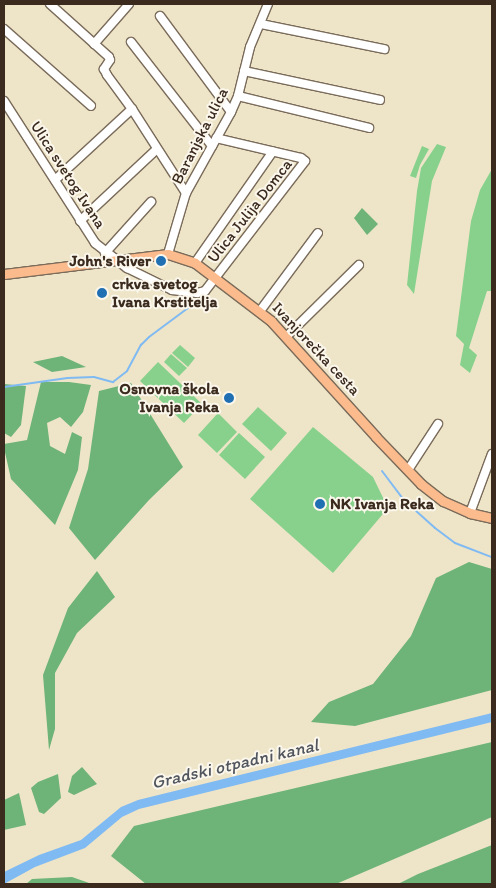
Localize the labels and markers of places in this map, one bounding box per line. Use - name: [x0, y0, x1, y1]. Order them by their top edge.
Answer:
- place label: John's River: [70, 251, 151, 271]
- marker: John's River: [155, 255, 167, 267]
- place label: crkva svetog Ivana Krstitelja: [112, 274, 218, 312]
- marker: crkva svetog Ivana Krstitelja: [96, 287, 108, 299]
- place label: Osnovna škola Ivanja Reka: [120, 379, 219, 417]
- marker: Osnovna škola Ivanja Reka: [223, 392, 235, 404]
- place label: NK Ivanja Reka: [330, 494, 433, 514]
- marker: NK Ivanja Reka: [314, 498, 326, 510]

